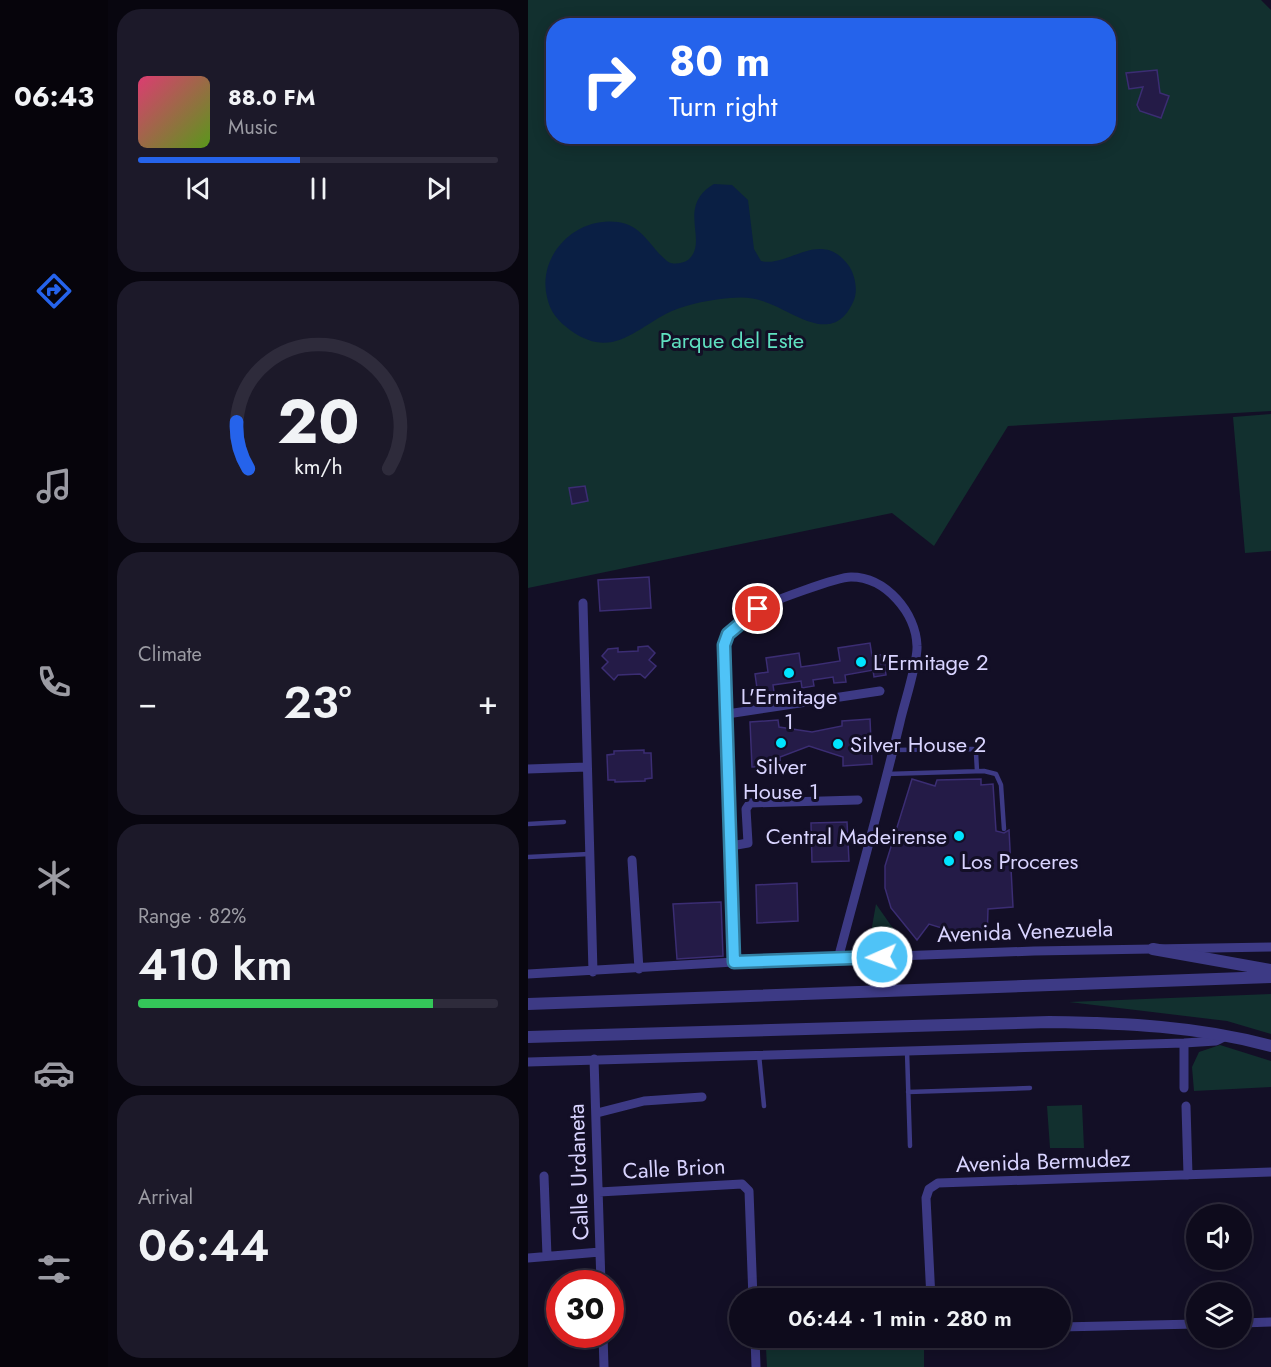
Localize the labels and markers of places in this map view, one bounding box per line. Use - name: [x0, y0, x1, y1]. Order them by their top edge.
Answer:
- pin: [732, 583, 783, 634]
- place label: L'Ermitage 2: [873, 646, 989, 678]
- marker: L'Ermitage 2: [854, 655, 868, 669]
- marker: L'Ermitage 1: [782, 666, 796, 680]
- place label: L'Ermitage 1: [741, 680, 837, 737]
- place label: Silver House 2: [850, 728, 986, 760]
- marker: Silver House 1: [774, 736, 788, 750]
- marker: Silver House 2: [831, 737, 845, 751]
- place label: Silver House 1: [743, 750, 819, 807]
- place label: Central Madeirense: [766, 820, 947, 852]
- marker: Central Madeirense: [952, 829, 966, 843]
- place label: Los Proceres: [961, 845, 1079, 877]
- marker: Los Proceres: [942, 854, 956, 868]

